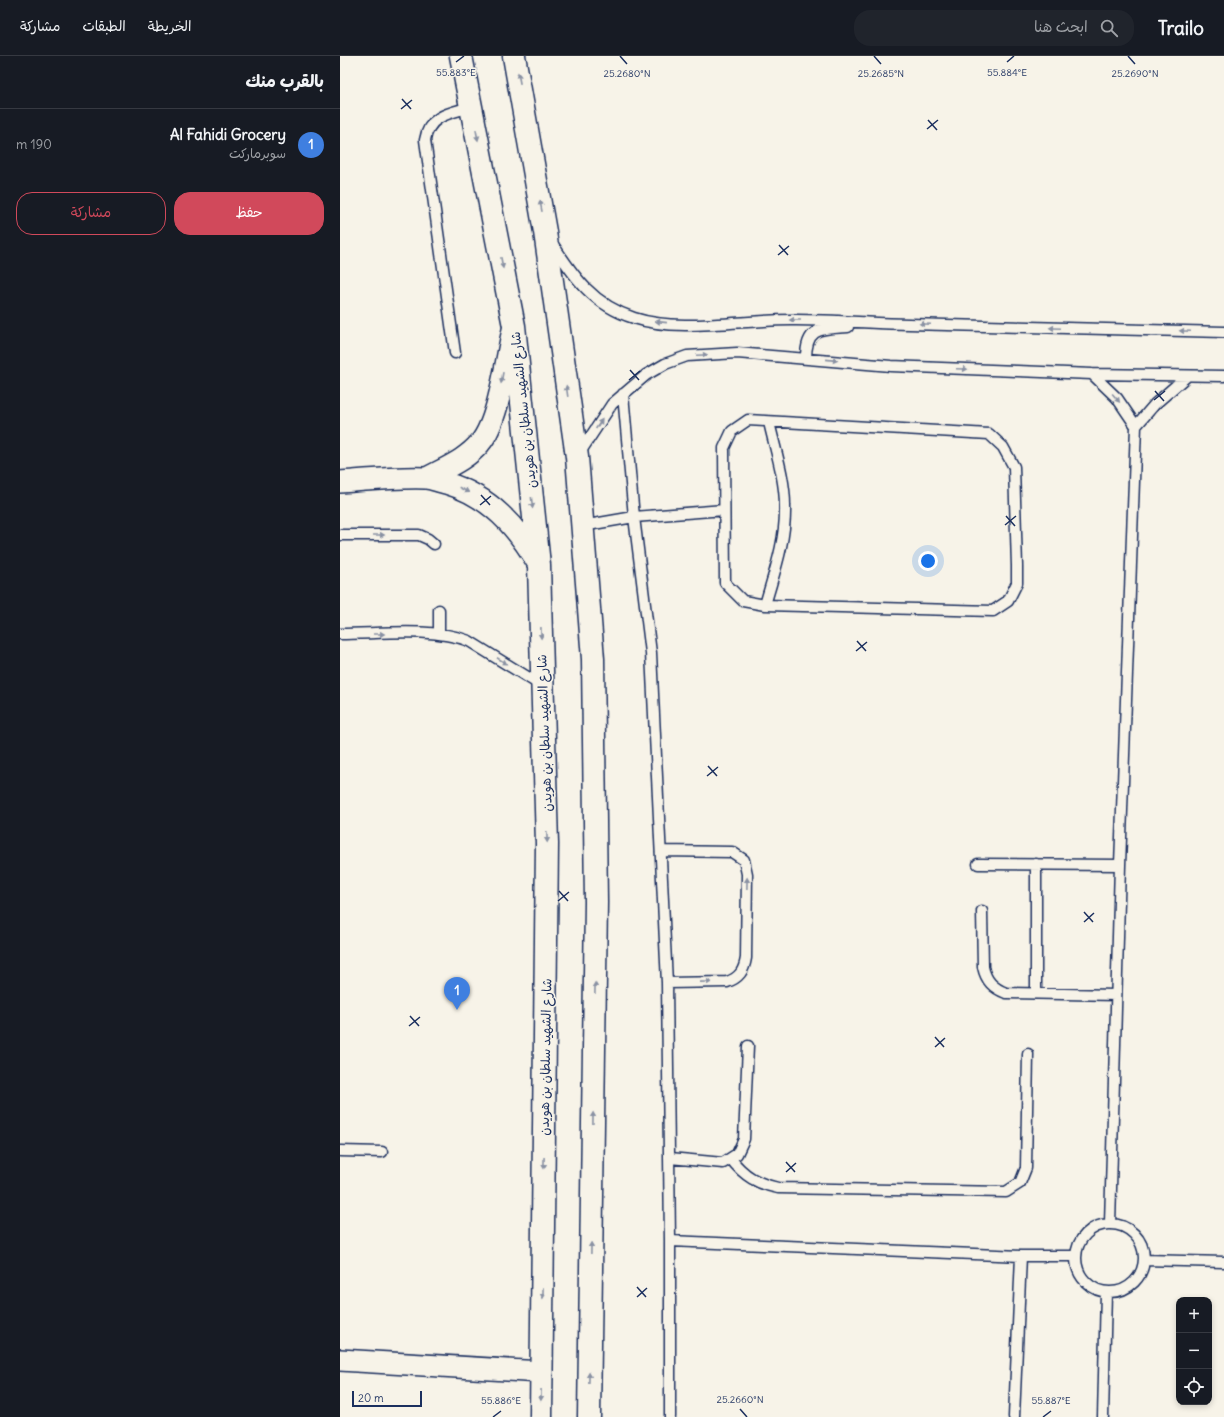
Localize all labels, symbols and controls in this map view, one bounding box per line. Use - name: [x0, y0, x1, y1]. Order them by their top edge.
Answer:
- search box: [854, 10, 1134, 46]
- text: Trailo: [1158, 16, 1204, 40]
- text: مشاركة: [20, 17, 60, 35]
- text: الطبقات: [82, 17, 126, 35]
- text: الخريطة: [148, 17, 191, 35]
- text: ابحث هنا: [1034, 17, 1088, 36]
- icon: search: [1098, 17, 1120, 39]
- text: 55.883°E: [436, 66, 476, 79]
- text: 55.884°E: [987, 66, 1027, 79]
- text: 25.2680°N: [603, 67, 651, 80]
- text: 25.2685°N: [858, 67, 904, 80]
- text: 25.2690°N: [1111, 67, 1159, 80]
- text: بالقرب منك: [245, 70, 324, 92]
- one-way arrow: [515, 72, 521, 84]
- text: Al Fahidi Grocery: [170, 125, 286, 144]
- one-way arrow: [474, 129, 480, 142]
- text: 190 m: [16, 136, 52, 153]
- text: 1: [308, 136, 314, 153]
- text: سوبرماركت: [229, 145, 286, 162]
- button: مشاركة: [16, 192, 166, 235]
- button: حفظ: [174, 192, 324, 235]
- one-way arrow: [537, 200, 543, 213]
- one-way arrow: [499, 257, 505, 269]
- one-way arrow: [788, 317, 801, 323]
- one-way arrow: [655, 319, 668, 326]
- one-way arrow: [918, 321, 931, 327]
- one-way arrow: [1049, 324, 1061, 331]
- one-way arrow: [1178, 328, 1191, 334]
- street label: شارع الشهيد سلطان بن هويدن: [507, 331, 541, 489]
- one-way arrow: [696, 352, 708, 359]
- one-way arrow: [826, 357, 838, 364]
- one-way arrow: [956, 366, 969, 372]
- one-way arrow: [499, 372, 505, 384]
- one-way arrow: [564, 384, 571, 397]
- one-way arrow: [1112, 393, 1121, 403]
- one-way arrow: [595, 419, 603, 430]
- one-way arrow: [458, 487, 469, 493]
- one-way arrow: [529, 497, 536, 509]
- one-way arrow: [373, 532, 386, 538]
- your location: [918, 551, 938, 571]
- one-way arrow: [537, 627, 544, 639]
- one-way arrow: [373, 631, 386, 637]
- street label: شارع الشهيد سلطان بن هويدن: [533, 654, 557, 812]
- one-way arrow: [496, 658, 508, 665]
- one-way arrow: [544, 831, 550, 844]
- one-way arrow: [744, 876, 750, 889]
- pin: 1: [444, 977, 470, 1010]
- street label: شارع الشهيد سلطان بن هويدن: [536, 978, 556, 1136]
- one-way arrow: [700, 979, 713, 985]
- one-way arrow: [592, 981, 598, 994]
- one-way arrow: [590, 1111, 596, 1124]
- one-way arrow: [541, 1157, 547, 1170]
- one-way arrow: [588, 1241, 594, 1254]
- one-way arrow: [540, 1287, 546, 1300]
- map controls: [1176, 1297, 1212, 1405]
- button: +: [1176, 1297, 1212, 1333]
- button: −: [1176, 1333, 1212, 1369]
- button: locate: [1176, 1369, 1212, 1405]
- one-way arrow: [586, 1371, 592, 1384]
- scale bar: [352, 1389, 422, 1408]
- one-way arrow: [538, 1389, 545, 1401]
- text: 20 m: [358, 1391, 384, 1405]
- text: 25.2660°N: [716, 1393, 764, 1406]
- text: 55.886°E: [481, 1394, 521, 1407]
- text: 55.887°E: [1031, 1394, 1071, 1407]

